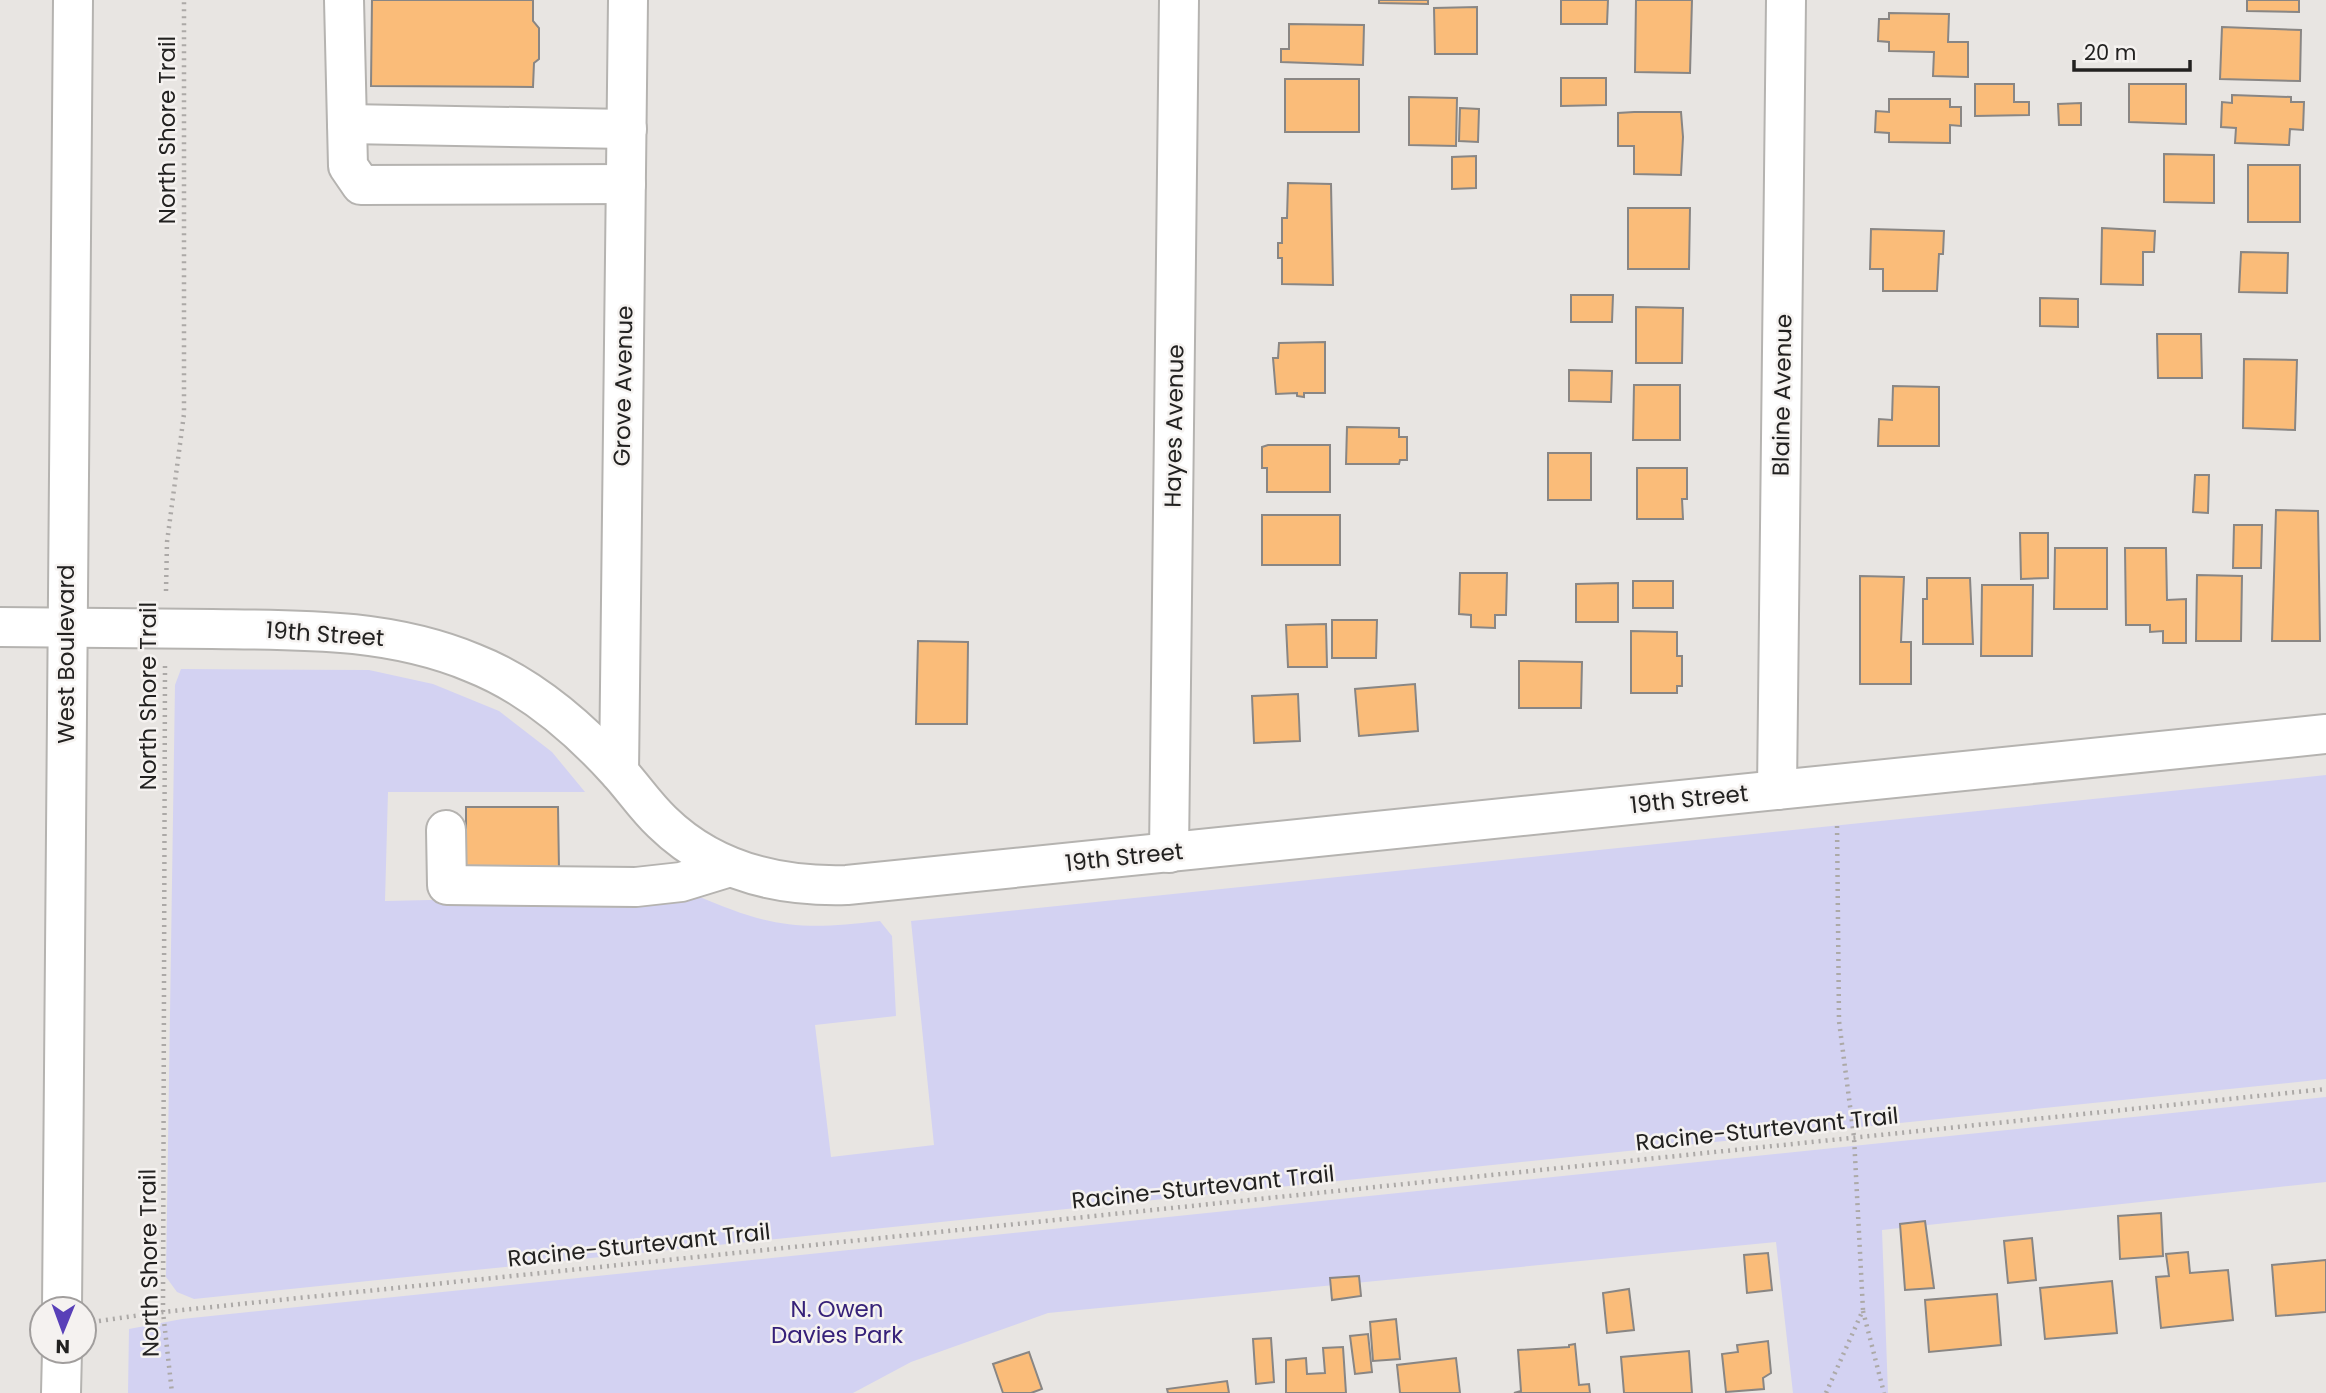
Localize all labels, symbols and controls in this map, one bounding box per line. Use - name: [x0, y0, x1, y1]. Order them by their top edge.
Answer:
- scale bar: [2074, 28, 2190, 72]
- street label: North Shore Trail: [151, 36, 183, 224]
- text: 20 m: [2084, 38, 2137, 67]
- street label: Grove Avenue: [606, 305, 640, 467]
- street label: Blaine Avenue: [1765, 314, 1799, 476]
- street label: Hayes Avenue: [1157, 344, 1191, 508]
- street label: West Boulevard: [50, 564, 82, 744]
- street label: North Shore Trail: [132, 602, 164, 790]
- street label: 19th Street: [265, 614, 385, 654]
- street label: 19th Street: [1628, 777, 1750, 821]
- street label: 19th Street: [1063, 835, 1185, 879]
- street label: Racine-Sturtevant Trail: [1634, 1099, 1900, 1159]
- street label: Racine-Sturtevant Trail: [1070, 1157, 1336, 1217]
- street label: North Shore Trail: [131, 1168, 167, 1358]
- street label: Racine-Sturtevant Trail: [506, 1215, 772, 1275]
- park label: N. Owen Davies Park: [771, 1293, 903, 1351]
- north arrow: [28, 1295, 98, 1365]
- text: N: [55, 1333, 70, 1360]

